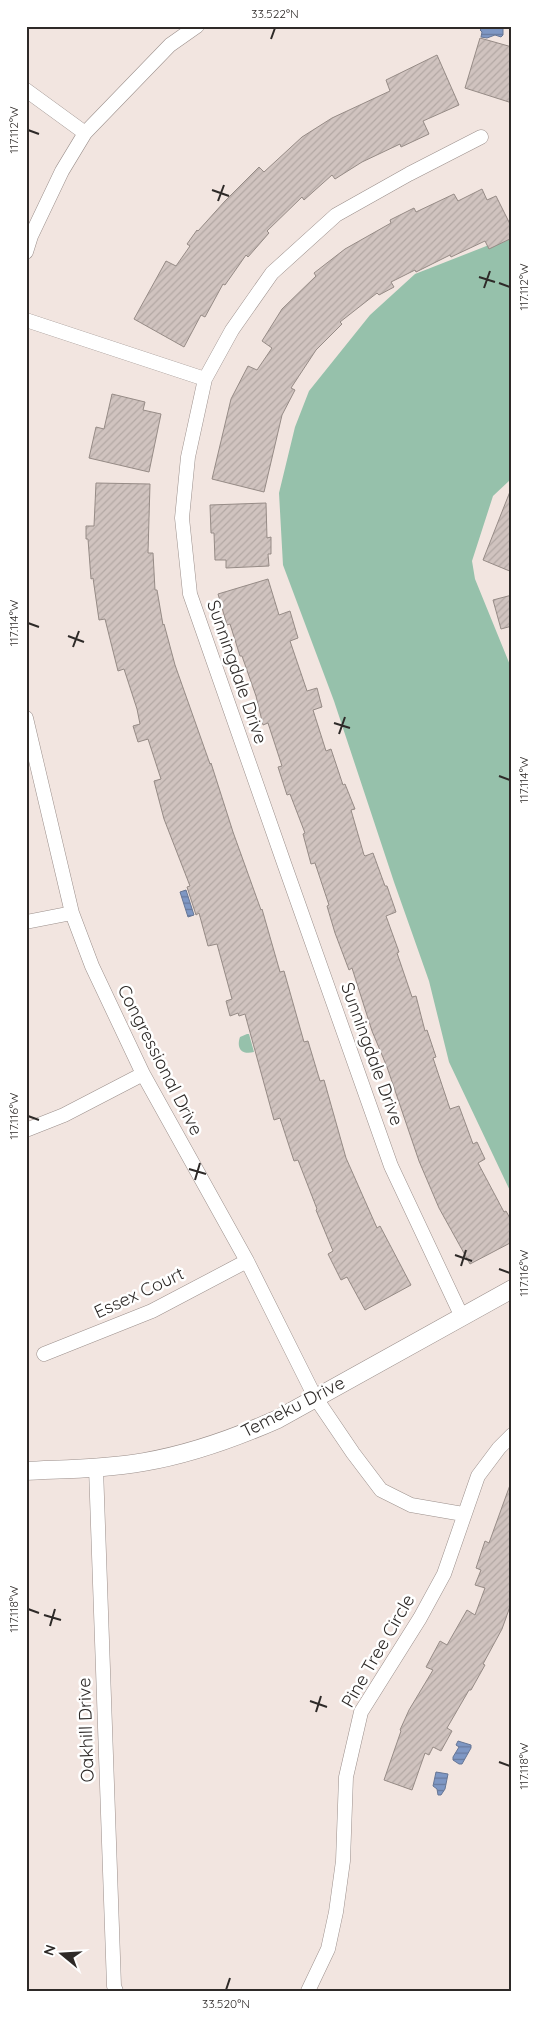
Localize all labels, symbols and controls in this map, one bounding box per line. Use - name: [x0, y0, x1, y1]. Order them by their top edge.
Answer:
- text: 33.522°N: [251, 6, 299, 21]
- text: 117.112°W: [6, 106, 21, 154]
- text: 117.112°W: [516, 263, 531, 311]
- street label: Sunningdale Drive: [202, 597, 273, 747]
- text: 117.114°W: [6, 599, 21, 646]
- text: 117.114°W: [516, 756, 531, 803]
- street label: Sunningdale Drive: [336, 979, 409, 1128]
- street label: Congressional Drive: [112, 980, 208, 1139]
- text: 117.116°W: [6, 1092, 21, 1139]
- text: 117.116°W: [516, 1249, 531, 1296]
- street label: Essex Court: [90, 1262, 187, 1323]
- street label: Temeku Drive: [237, 1371, 349, 1443]
- text: 117.118°W: [6, 1585, 21, 1632]
- street label: Pine Tree Circle: [336, 1590, 419, 1712]
- street label: Oakhill Drive: [72, 1677, 99, 1783]
- text: 117.118°W: [516, 1742, 531, 1789]
- north arrow: [38, 1930, 88, 1980]
- text: N: [39, 1942, 60, 1958]
- text: 33.520°N: [202, 1996, 250, 2011]

